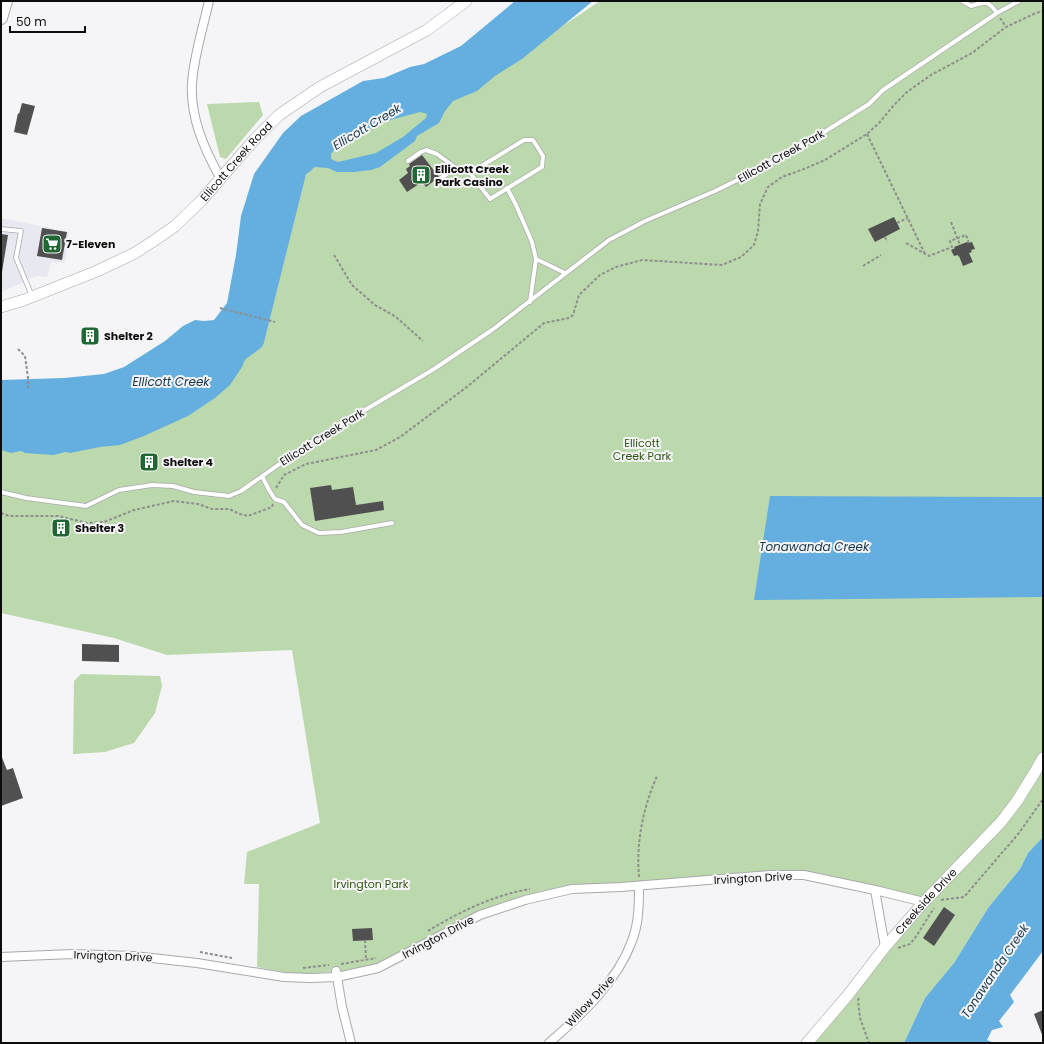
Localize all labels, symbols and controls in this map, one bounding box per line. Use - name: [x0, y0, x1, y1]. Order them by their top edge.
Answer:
- scale bar: [10, 8, 85, 34]
- text: 50 m: [16, 13, 47, 30]
- water label: Ellicott Creek: [329, 99, 405, 154]
- street label: Ellicott Creek Road: [196, 118, 276, 205]
- street label: Ellicott Creek Park: [735, 125, 828, 186]
- place label: Ellicott Creek Park Casino: [435, 161, 509, 190]
- building icon: Ellicott Creek Park Casino: [410, 164, 432, 186]
- supermarket icon: 7-Eleven: [41, 233, 63, 255]
- place label: 7-Eleven: [66, 236, 115, 252]
- building icon: Shelter 2: [79, 325, 101, 347]
- place label: Shelter 2: [104, 328, 153, 344]
- water label: Ellicott Creek: [132, 373, 210, 390]
- street label: Ellicott Creek Park: [277, 404, 368, 469]
- park label: Ellicott Creek Park: [613, 435, 672, 464]
- building icon: Shelter 4: [138, 451, 160, 473]
- place label: Shelter 4: [163, 454, 213, 470]
- building icon: Shelter 3: [50, 517, 72, 539]
- place label: Shelter 3: [75, 520, 124, 536]
- water label: Tonawanda Creek: [759, 538, 870, 555]
- street label: Creekside Drive: [891, 864, 961, 938]
- street label: Irvington Drive: [713, 868, 793, 888]
- park label: Irvington Park: [334, 876, 409, 892]
- street label: Irvington Drive: [399, 911, 477, 963]
- water label: Tonawanda Creek: [957, 920, 1033, 1021]
- street label: Irvington Drive: [73, 947, 153, 965]
- street label: Willow Drive: [562, 971, 618, 1030]

